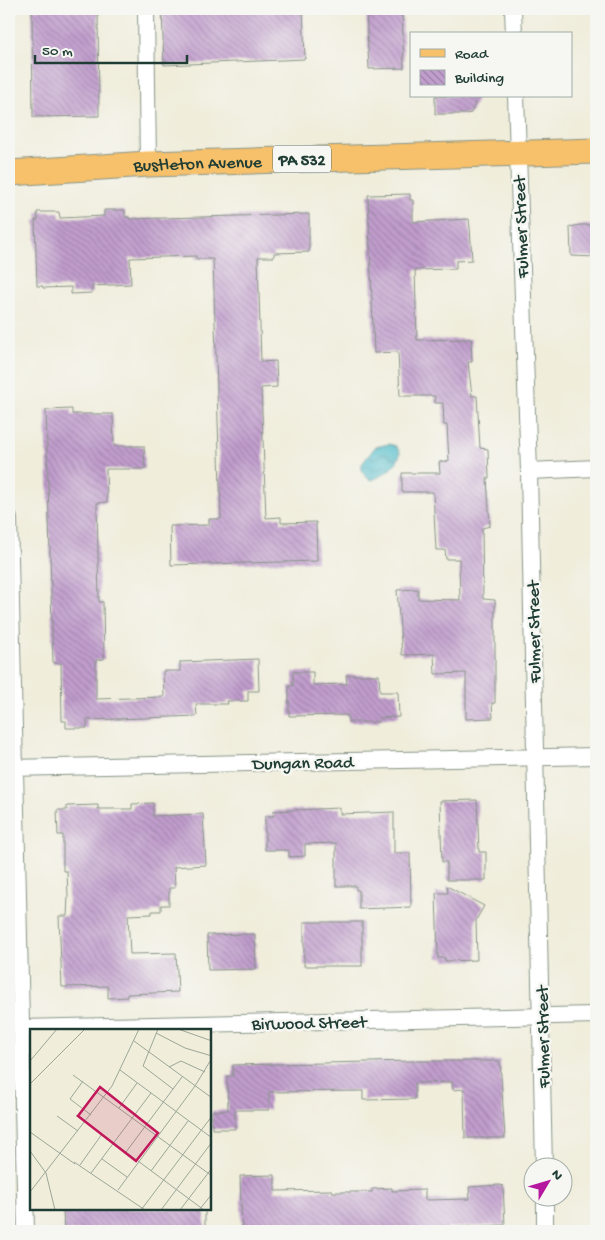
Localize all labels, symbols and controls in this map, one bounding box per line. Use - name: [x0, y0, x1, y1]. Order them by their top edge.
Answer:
- scale bar: [35, 32, 188, 64]
- legend: [410, 32, 572, 98]
- text: 50 m: [42, 43, 73, 61]
- text: Road: [455, 46, 489, 64]
- text: Building: [454, 70, 504, 88]
- road number: PA 532: [273, 146, 331, 172]
- street label: Bustleton Avenue: [132, 153, 263, 178]
- street label: Fulmer Street: [510, 174, 535, 279]
- street label: Fulmer Street: [524, 579, 547, 684]
- street label: Dungan Road: [251, 753, 355, 776]
- street label: Fulmer Street: [533, 984, 556, 1089]
- street label: Birwood Street: [250, 1013, 368, 1036]
- inset map: [30, 1029, 211, 1210]
- north arrow: [522, 1158, 572, 1208]
- text: N: [547, 1167, 566, 1184]

